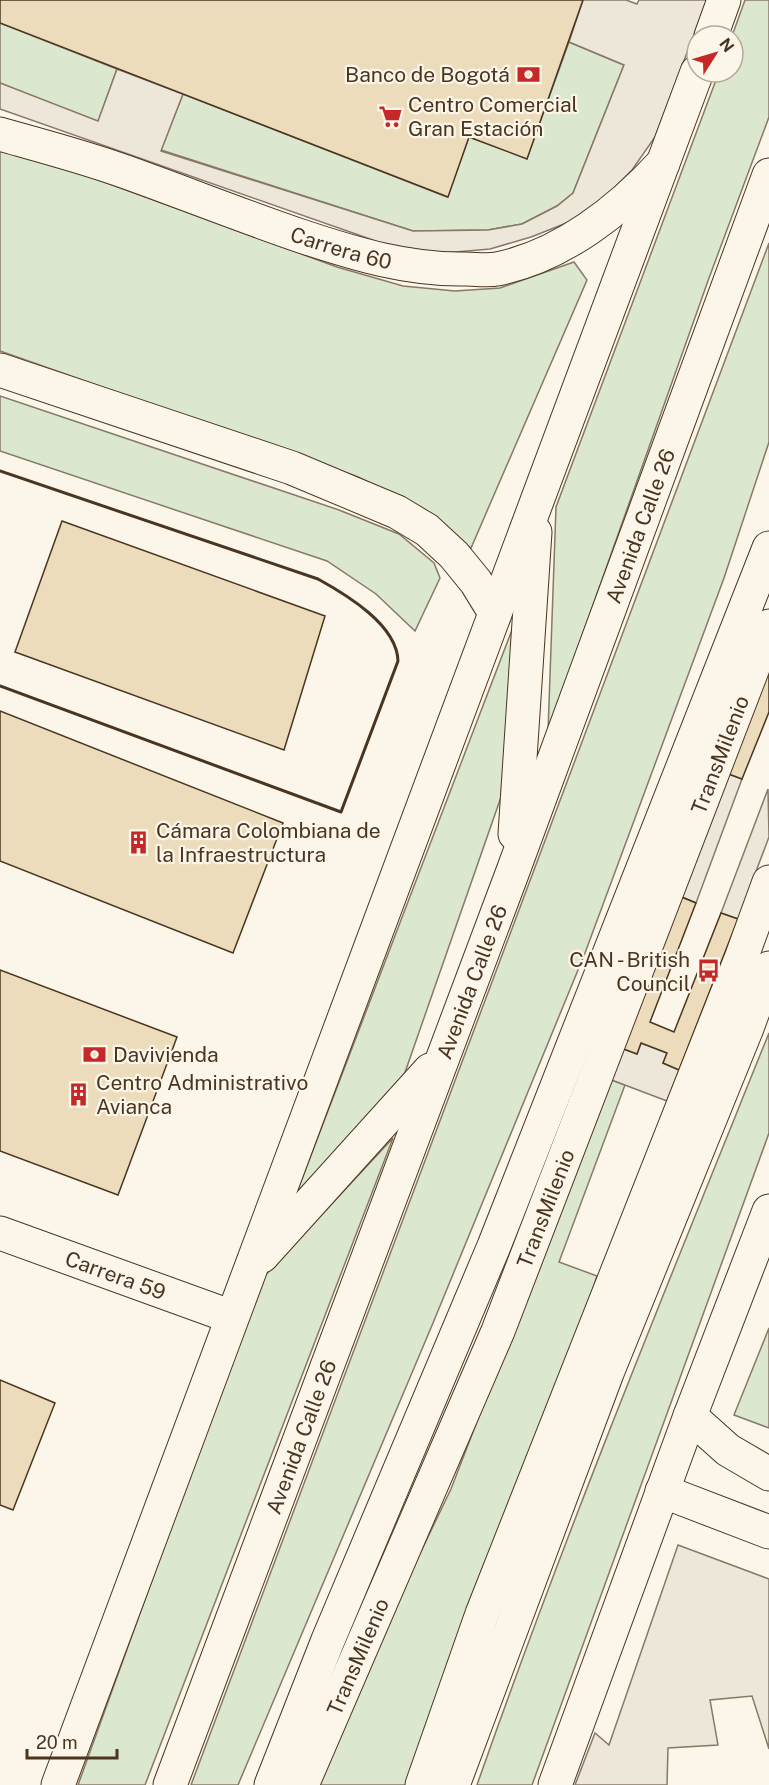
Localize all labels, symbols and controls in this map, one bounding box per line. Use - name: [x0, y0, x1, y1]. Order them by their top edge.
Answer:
- north arrow: [685, 24, 745, 84]
- text: N: [715, 35, 738, 56]
- bank icon: Banco de Bogotá: [515, 61, 541, 87]
- place label: Banco de Bogotá: [345, 62, 510, 87]
- place label: Centro Comercial Gran Estación: [408, 92, 578, 141]
- supermarket icon: Centro Comercial Gran Estación: [377, 103, 403, 129]
- street label: Carrera 60: [287, 221, 394, 274]
- street label: Avenida Calle 26: [600, 445, 680, 607]
- street label: TransMilenio: [685, 692, 754, 817]
- place label: Cámara Colombiana de la Infraestructura: [156, 818, 381, 867]
- building icon: Cámara Colombiana de la Infraestructura: [125, 829, 151, 855]
- street label: Avenida Calle 26: [431, 901, 512, 1062]
- place label: CAN - British Council: [569, 947, 690, 996]
- bus stop icon: CAN - British Council: [695, 958, 721, 984]
- bank icon: Davivienda: [82, 1041, 108, 1067]
- place label: Davivienda: [113, 1042, 219, 1067]
- place label: Centro Administrativo Avianca: [96, 1070, 308, 1119]
- building icon: Centro Administrativo Avianca: [65, 1081, 91, 1107]
- street label: TransMilenio: [511, 1146, 579, 1271]
- street label: Carrera 59: [62, 1245, 169, 1305]
- street label: Avenida Calle 26: [260, 1356, 341, 1517]
- street label: TransMilenio: [321, 1594, 394, 1719]
- scale bar: [27, 1722, 117, 1760]
- text: 20 m: [36, 1732, 78, 1753]

